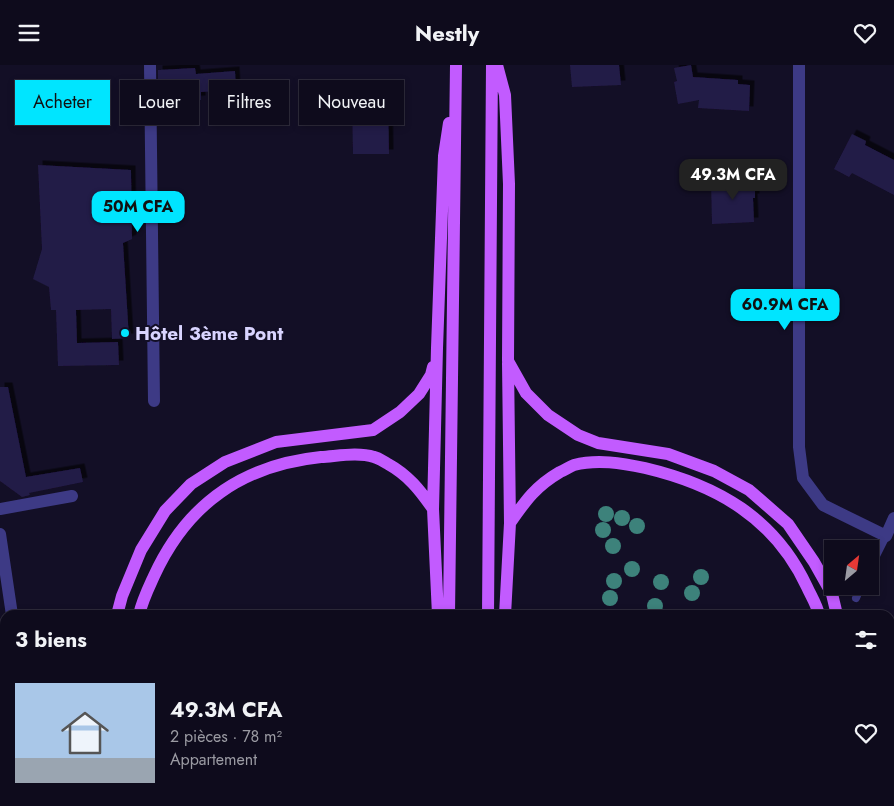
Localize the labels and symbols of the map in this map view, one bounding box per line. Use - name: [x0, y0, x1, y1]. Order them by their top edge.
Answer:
- pin: 49.3M CFA: [676, 159, 790, 201]
- pin: 50M CFA: [92, 191, 184, 233]
- pin: 60.9M CFA: [728, 289, 842, 331]
- place label: Hôtel 3ème Pont: [135, 320, 283, 347]
- marker: Hôtel 3ème Pont: [119, 327, 131, 339]
- north arrow: [824, 540, 879, 595]

